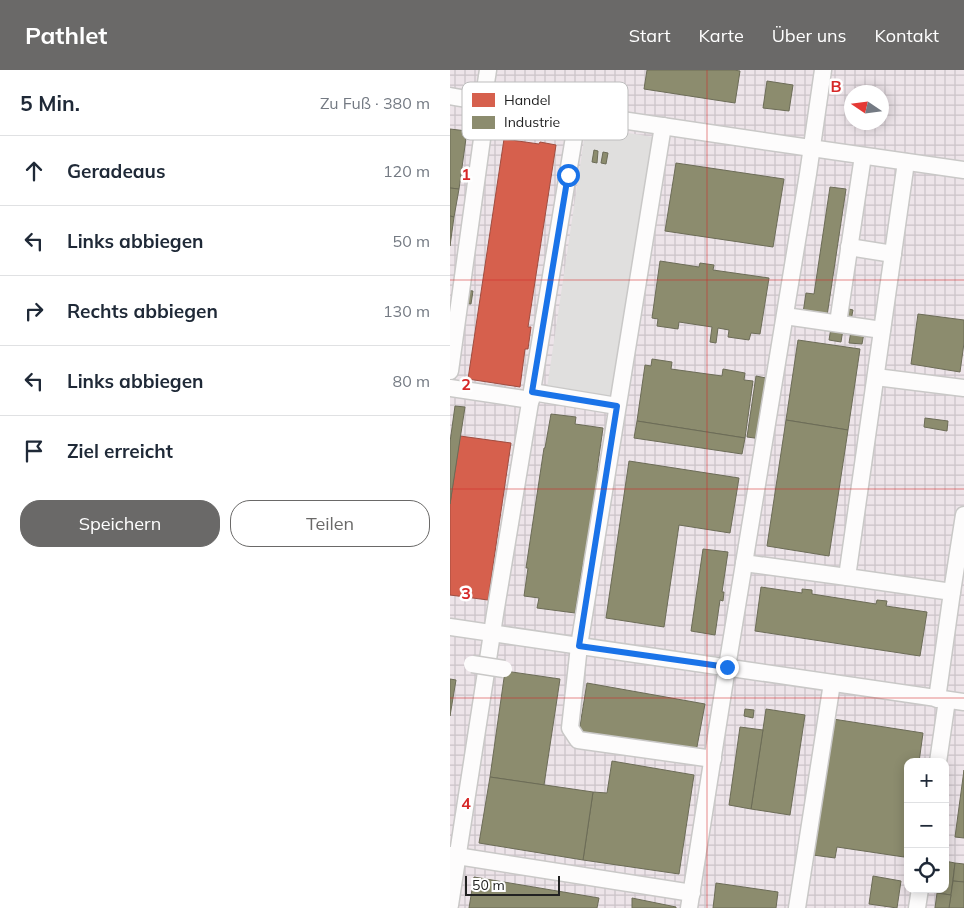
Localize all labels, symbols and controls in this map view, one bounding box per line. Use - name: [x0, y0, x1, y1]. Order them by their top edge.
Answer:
- text: Pathlet: [25, 20, 107, 50]
- text: Start: [629, 24, 670, 47]
- text: Karte: [698, 24, 744, 47]
- text: Über uns: [772, 24, 847, 47]
- text: Kontakt: [875, 24, 939, 47]
- text: B: [830, 76, 842, 96]
- legend: [462, 82, 628, 140]
- north arrow: [844, 85, 889, 130]
- text: 5 Min.: [20, 90, 80, 116]
- text: Handel: [504, 91, 551, 109]
- text: Zu Fuß · 380 m: [320, 93, 430, 113]
- text: Industrie: [504, 113, 560, 131]
- icon: ahead: [20, 157, 48, 185]
- text: Geradeaus: [67, 159, 165, 183]
- text: 120 m: [383, 161, 430, 181]
- text: 1: [461, 164, 471, 184]
- route start: [557, 164, 580, 187]
- icon: left: [20, 227, 48, 255]
- text: Links abbiegen: [67, 229, 204, 253]
- text: 50 m: [393, 231, 430, 251]
- icon: right: [20, 297, 48, 325]
- text: Rechts abbiegen: [67, 299, 218, 323]
- text: 130 m: [383, 301, 430, 321]
- icon: left: [20, 367, 48, 395]
- text: Links abbiegen: [67, 369, 204, 393]
- text: 80 m: [393, 371, 430, 391]
- text: 2: [461, 374, 471, 394]
- icon: arrive: [20, 437, 48, 465]
- text: Ziel erreicht: [67, 439, 173, 463]
- button: Speichern: [20, 500, 220, 547]
- button: Teilen: [230, 500, 430, 547]
- text: 3: [461, 583, 471, 603]
- route end: [716, 656, 739, 679]
- map controls: [904, 758, 949, 893]
- button: +: [904, 758, 949, 803]
- text: 4: [461, 793, 471, 813]
- button: −: [904, 803, 949, 848]
- button: locate: [904, 848, 949, 893]
- scale bar: [465, 873, 560, 896]
- text: 50 m: [472, 876, 505, 894]

